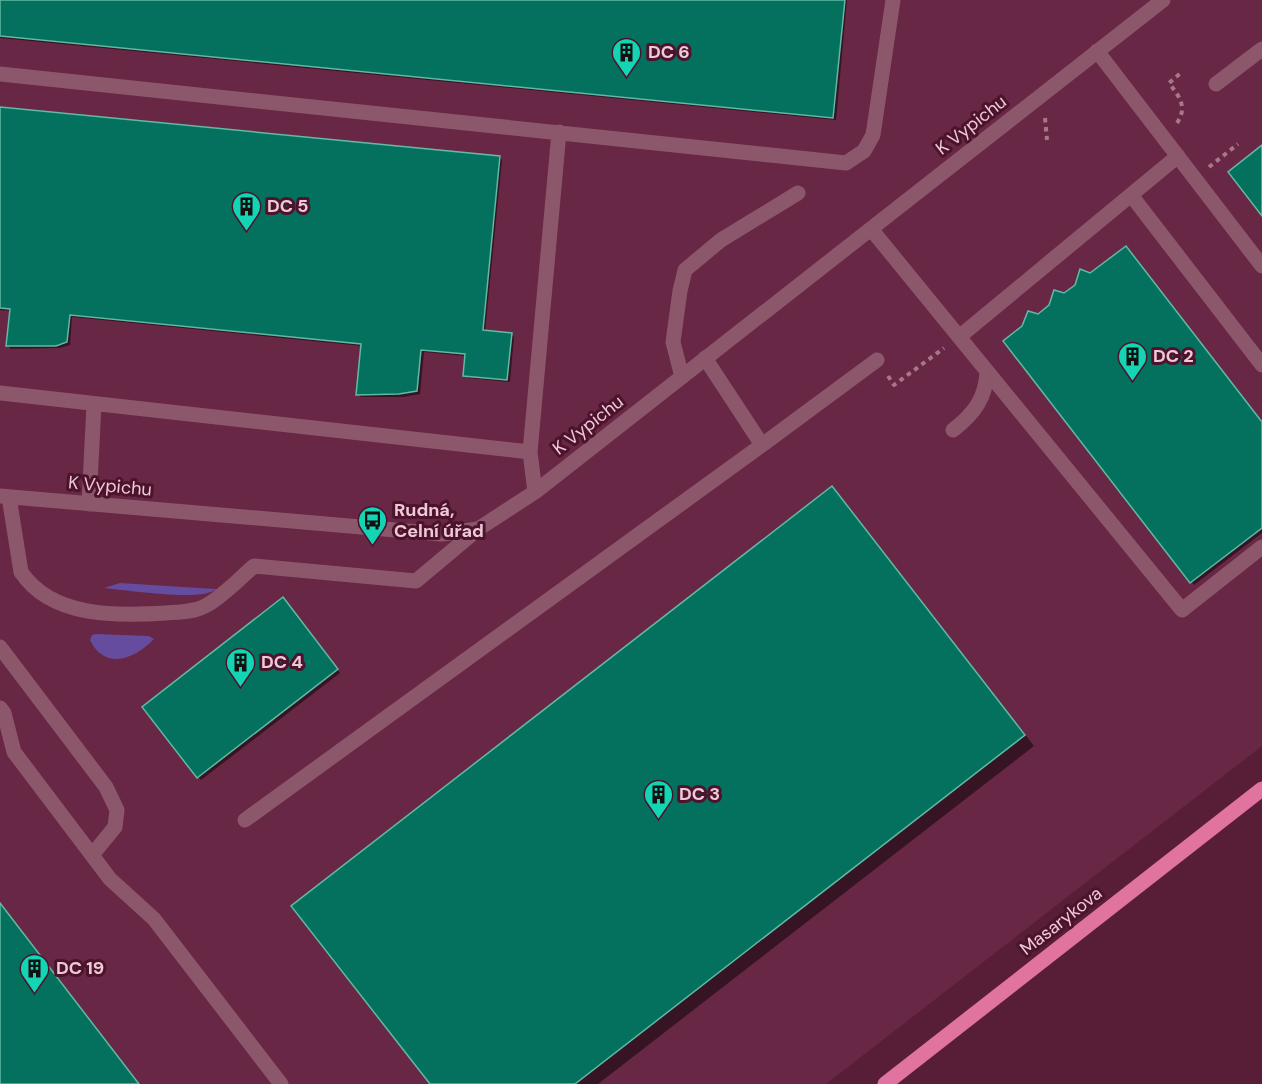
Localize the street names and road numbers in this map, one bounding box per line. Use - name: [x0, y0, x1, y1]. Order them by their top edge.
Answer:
- street label: K Vypichu: [931, 90, 1011, 160]
- street label: K Vypichu: [548, 390, 628, 460]
- street label: K Vypichu: [67, 470, 153, 502]
- street label: Masarykova: [1015, 881, 1107, 961]

